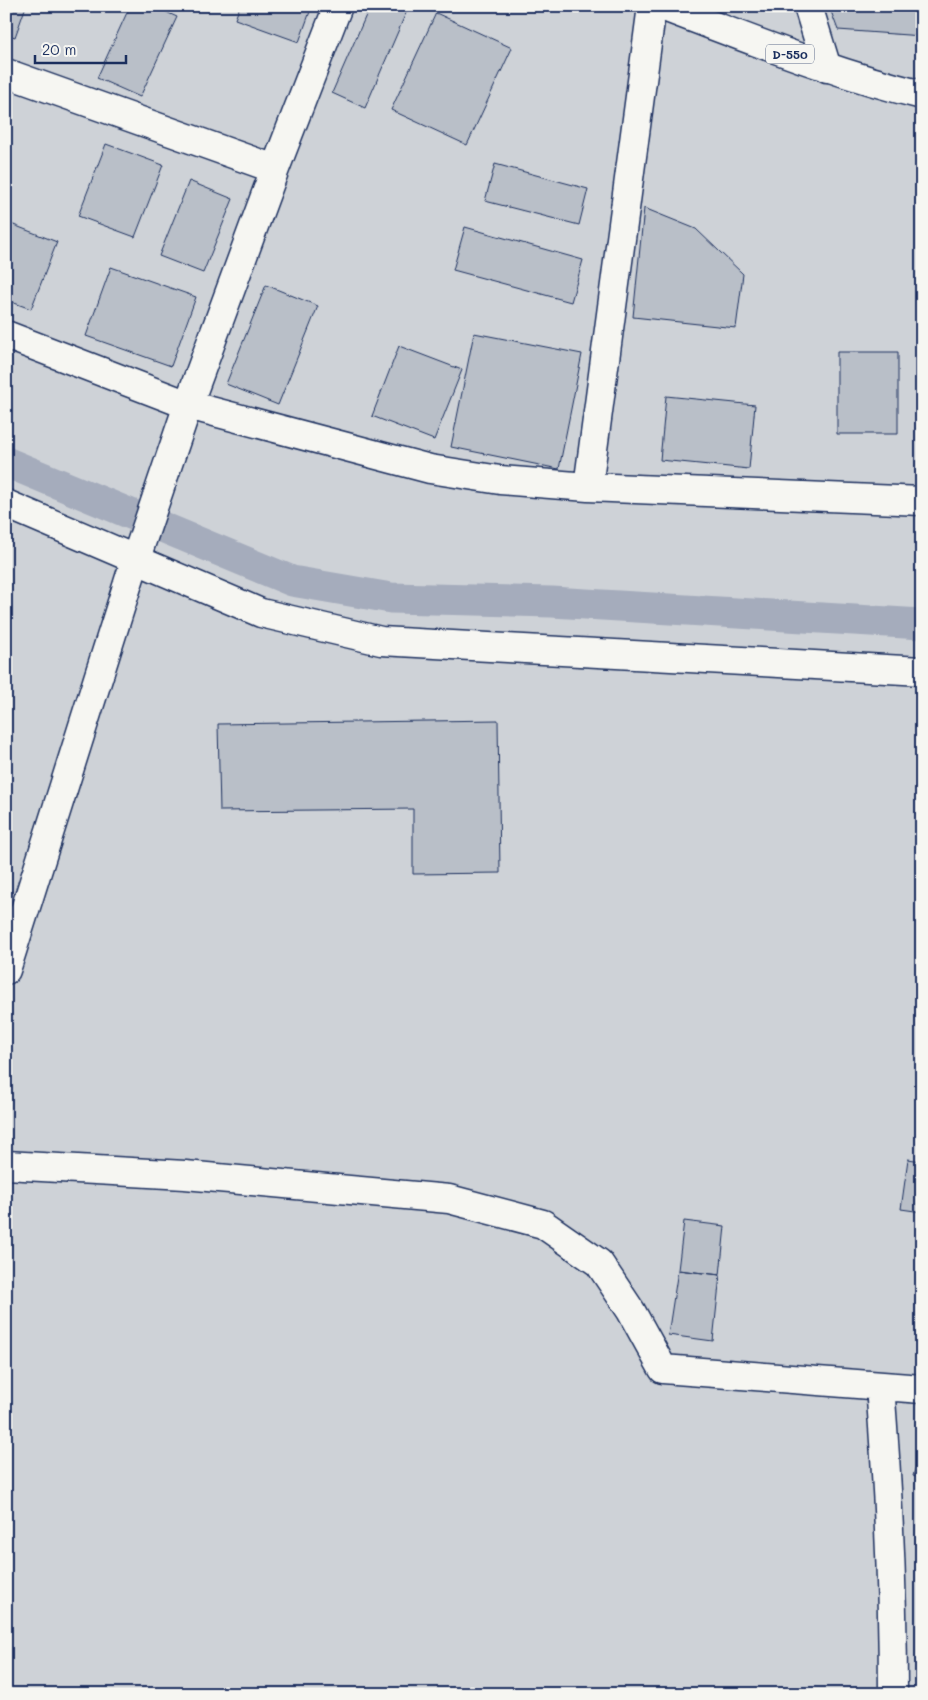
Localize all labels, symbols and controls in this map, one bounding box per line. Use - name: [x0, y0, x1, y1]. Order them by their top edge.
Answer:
- scale bar: [35, 32, 126, 64]
- text: 20 m: [42, 39, 76, 59]
- road number: D-550: [766, 44, 814, 64]

